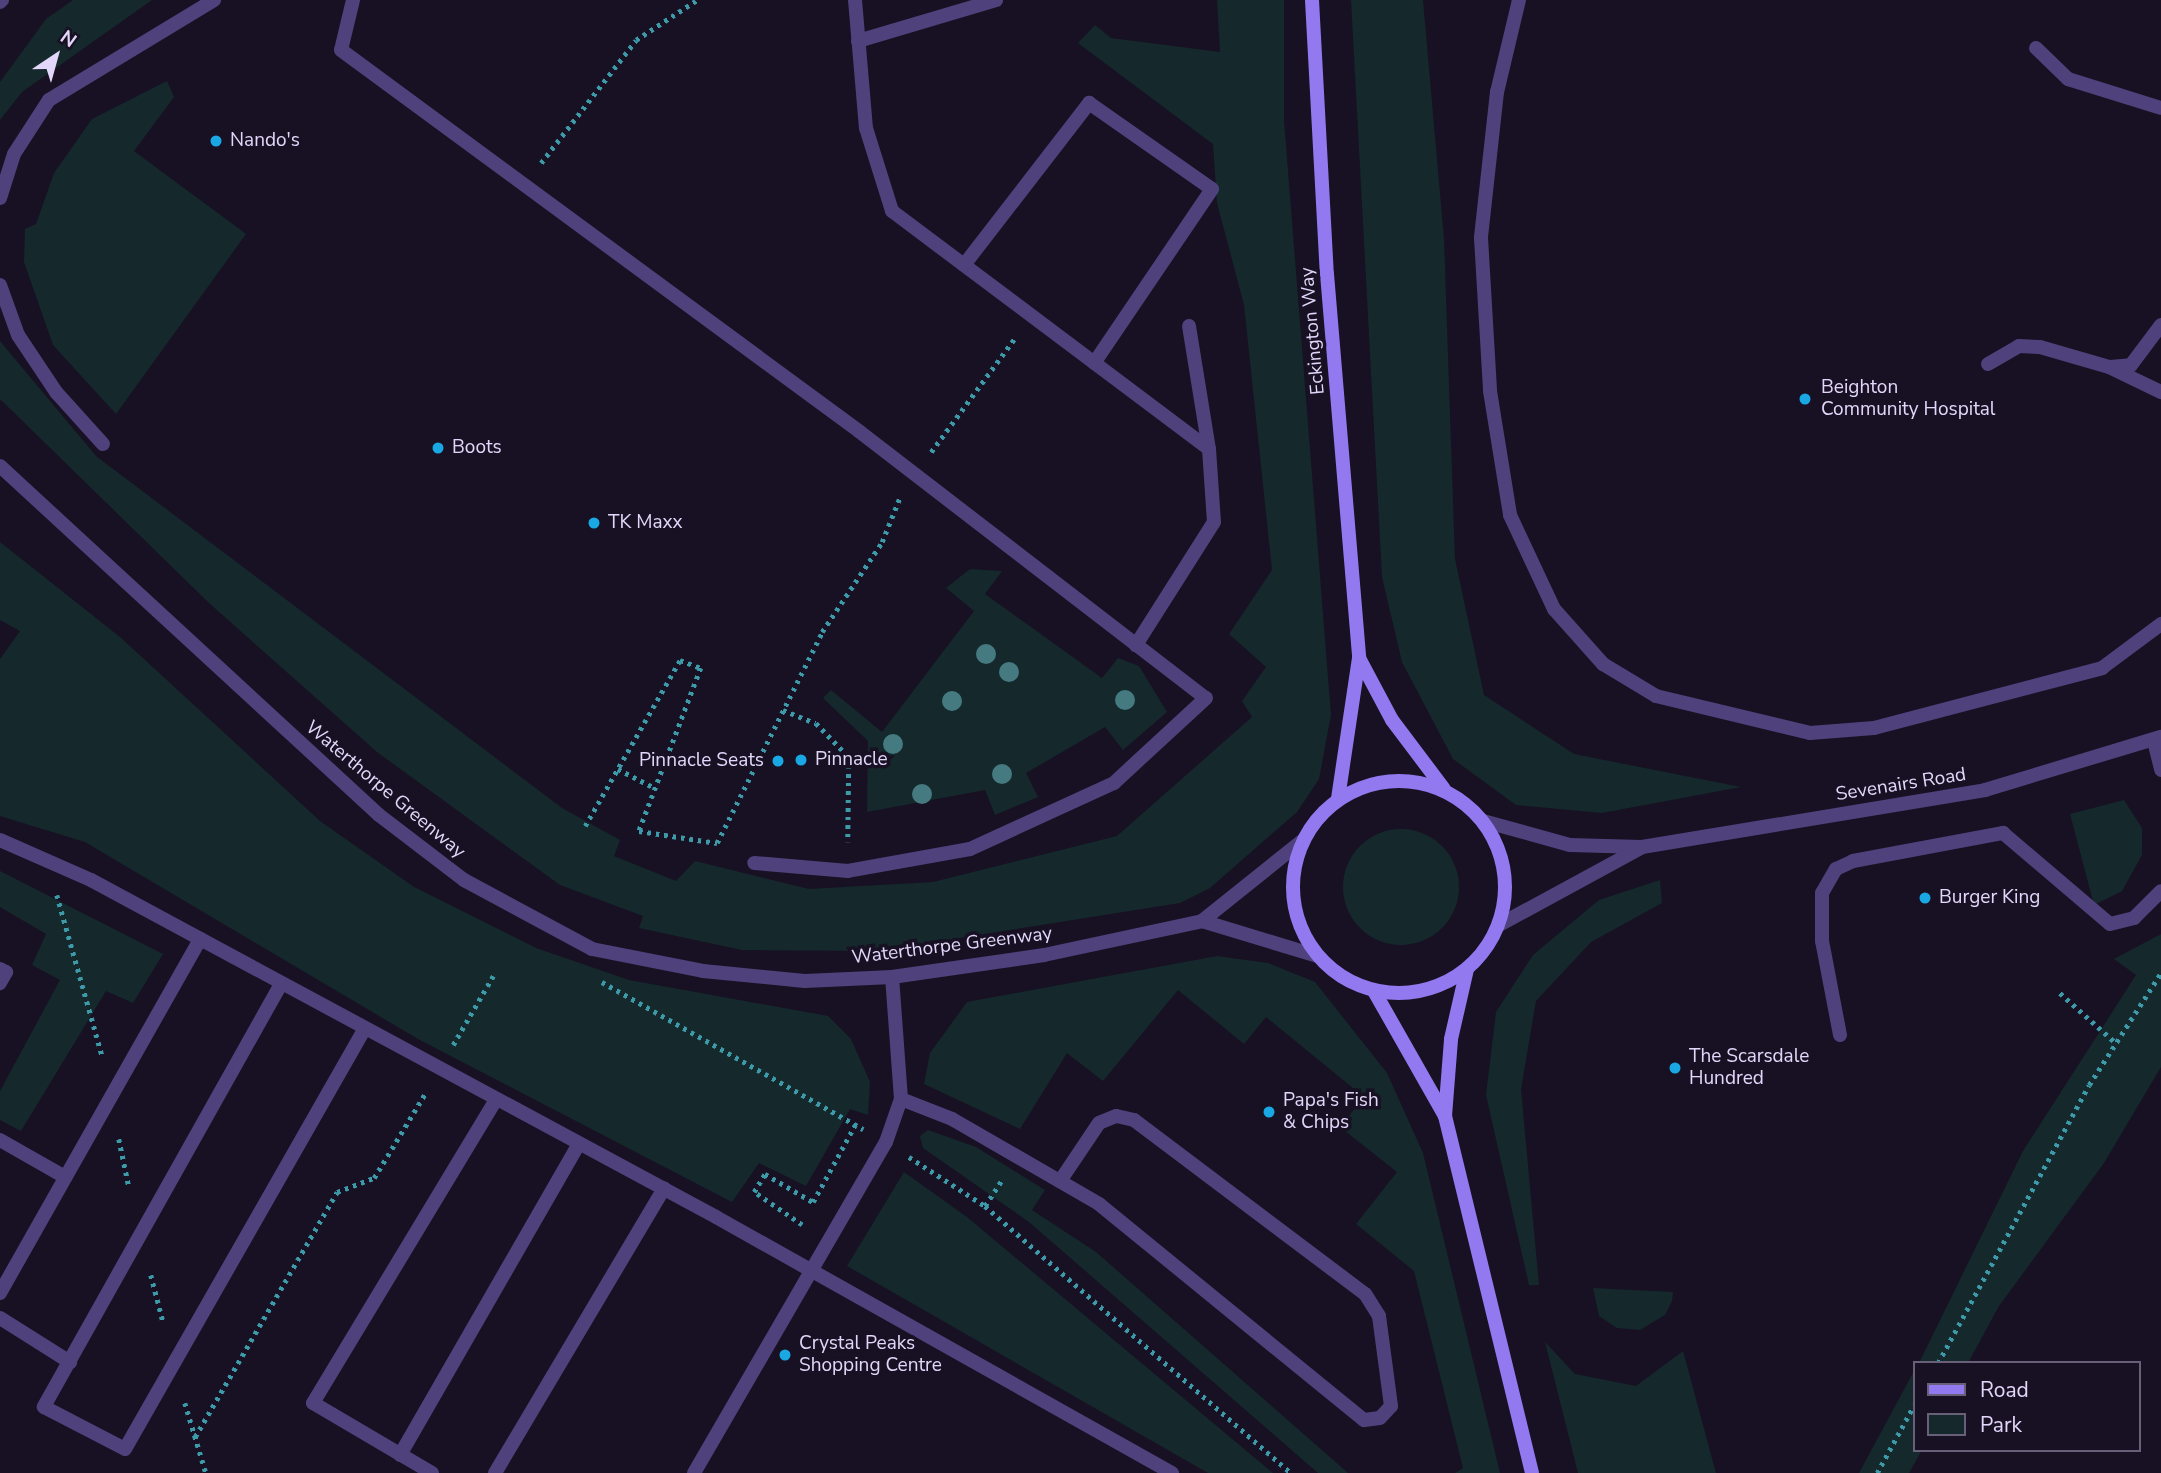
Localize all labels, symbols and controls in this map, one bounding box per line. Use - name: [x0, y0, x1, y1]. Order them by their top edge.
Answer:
- north arrow: [21, 21, 91, 91]
- text: N: [55, 24, 82, 54]
- place label: Nando's: [230, 130, 300, 152]
- marker: Nando's: [208, 133, 224, 149]
- street label: Eckington Way: [1296, 266, 1330, 396]
- place label: Beighton Community Hospital: [1821, 377, 1995, 421]
- marker: Beighton Community Hospital: [1795, 389, 1815, 409]
- place label: Boots: [452, 437, 502, 459]
- marker: Boots: [430, 440, 446, 456]
- place label: TK Maxx: [608, 512, 682, 534]
- marker: TK Maxx: [586, 515, 602, 531]
- street label: Waterthorpe Greenway: [300, 716, 470, 864]
- place label: Pinnacle: [815, 749, 888, 771]
- place label: Pinnacle Seats: [639, 750, 764, 772]
- marker: Pinnacle: [793, 752, 809, 768]
- marker: Pinnacle Seats: [770, 753, 786, 769]
- street label: Sevenairs Road: [1834, 763, 1968, 807]
- place label: Burger King: [1939, 887, 2040, 909]
- marker: Burger King: [1917, 890, 1933, 906]
- street label: Waterthorpe Greenway: [851, 922, 1053, 970]
- place label: The Scarsdale Hundred: [1689, 1046, 1809, 1090]
- marker: The Scarsdale Hundred: [1667, 1060, 1683, 1076]
- place label: Papa's Fish & Chips: [1283, 1090, 1379, 1134]
- marker: Papa's Fish & Chips: [1261, 1104, 1277, 1120]
- place label: Crystal Peaks Shopping Centre: [799, 1333, 942, 1377]
- marker: Crystal Peaks Shopping Centre: [777, 1347, 793, 1363]
- legend: [1912, 1361, 2140, 1452]
- text: Road: [1980, 1376, 2029, 1404]
- text: Park: [1980, 1411, 2022, 1439]

